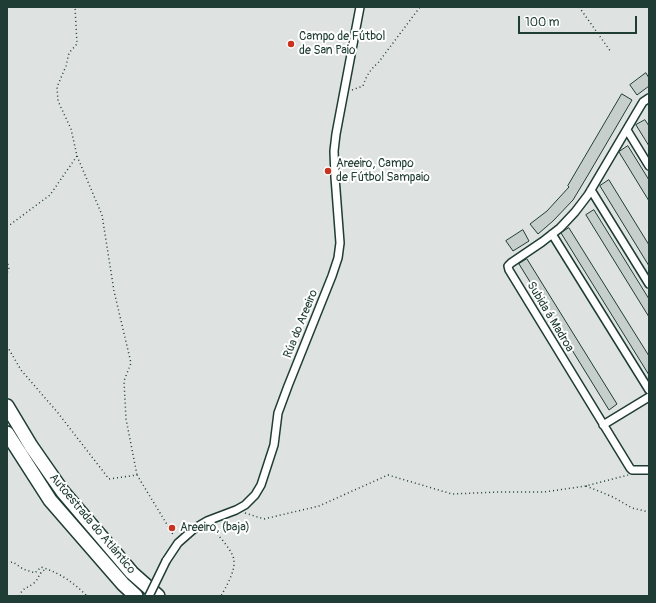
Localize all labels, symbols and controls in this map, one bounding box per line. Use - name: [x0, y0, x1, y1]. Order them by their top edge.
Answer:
- scale bar: [520, 8, 639, 34]
- text: 100 m: [525, 15, 559, 30]
- place label: Campo de Fútbol de San Paio: [299, 30, 385, 58]
- marker: Campo de Fútbol de San Paio: [286, 39, 296, 49]
- place label: Areeiro, Campo de Fútbol Sampaio: [336, 157, 430, 185]
- marker: Areeiro, Campo de Fútbol Sampaio: [323, 166, 333, 176]
- street label: Subida á Madroa: [523, 279, 577, 355]
- street label: Rúa do Areeiro: [281, 288, 321, 360]
- street label: Autoestrada do Atlántico: [46, 471, 138, 577]
- place label: Areeiro, (baja): [180, 521, 250, 535]
- marker: Areeiro, (baja): [167, 523, 177, 533]

